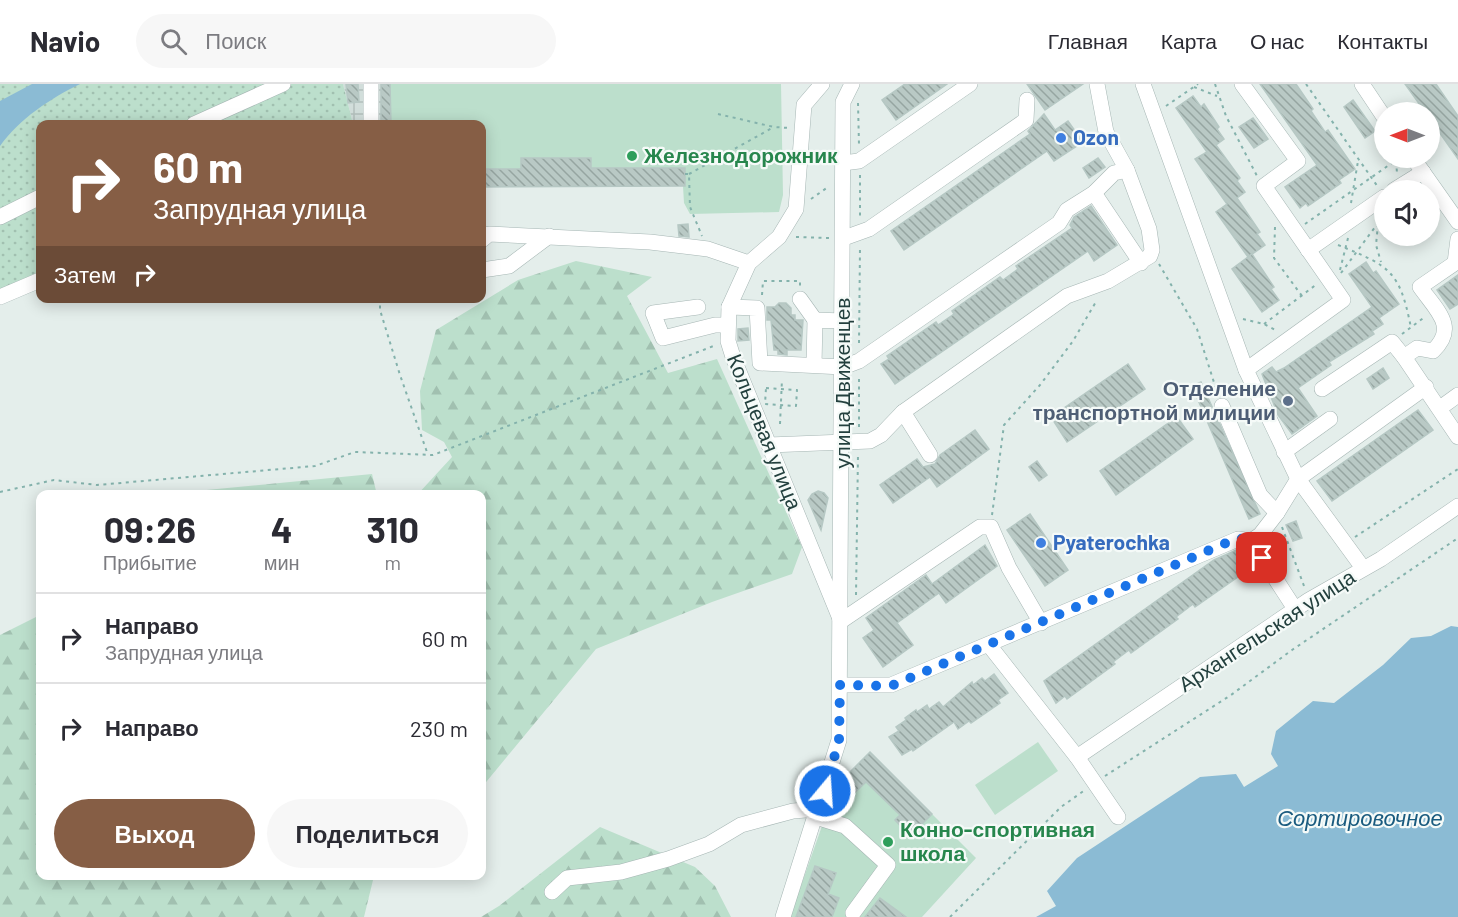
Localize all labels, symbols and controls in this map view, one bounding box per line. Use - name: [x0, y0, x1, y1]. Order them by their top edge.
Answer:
- search box: [136, 14, 556, 68]
- text: Navio: [30, 24, 100, 58]
- icon: search: [157, 25, 190, 58]
- text: Поиск: [205, 27, 266, 53]
- text: Главная: [1048, 28, 1128, 53]
- text: Карта: [1161, 28, 1217, 53]
- text: О нас: [1250, 28, 1304, 53]
- text: Контакты: [1337, 28, 1428, 53]
- north arrow: [1374, 102, 1440, 168]
- map controls: [1374, 102, 1440, 246]
- place label: Ozon: [1073, 124, 1119, 149]
- marker: Ozon: [1054, 131, 1068, 145]
- text: 60 m: [153, 141, 243, 191]
- place label: Железнодорожник: [643, 142, 838, 167]
- icon: right: [54, 144, 132, 222]
- marker: Железнодорожник: [625, 149, 639, 163]
- button: sound: [1374, 180, 1440, 246]
- text: Запрудная улица: [153, 192, 366, 224]
- icon: right: [128, 258, 161, 291]
- text: Затем: [54, 261, 116, 287]
- street label: улица Движенцев: [829, 298, 854, 469]
- street label: Кольцевая улица: [723, 350, 808, 513]
- place label: Отделение транспортной милиции: [1032, 375, 1276, 424]
- marker: Отделение транспортной милиции: [1281, 394, 1295, 408]
- text: 09:26: [104, 507, 196, 550]
- text: 4: [271, 507, 293, 550]
- text: 310: [367, 507, 419, 550]
- place label: Pyaterochka: [1053, 529, 1170, 554]
- pin: [1236, 532, 1287, 583]
- marker: Pyaterochka: [1034, 536, 1048, 550]
- icon: arrive: [1245, 541, 1278, 574]
- text: Прибытие: [103, 550, 197, 574]
- text: мин: [264, 550, 300, 574]
- text: m: [385, 550, 401, 574]
- street label: Архангельская улица: [1173, 563, 1359, 696]
- text: Направо: [105, 612, 199, 638]
- icon: right: [54, 622, 87, 655]
- text: 60 m: [422, 625, 468, 651]
- text: Запрудная улица: [105, 640, 263, 664]
- icon: right: [54, 712, 87, 745]
- text: Направо: [105, 714, 199, 740]
- text: 230 m: [410, 715, 468, 741]
- position arrow: [793, 759, 857, 823]
- button: Выход: [54, 799, 255, 868]
- button: Поделиться: [267, 799, 468, 868]
- water label: Сортировочное: [1277, 804, 1443, 831]
- place label: Конно-спортивная школа: [900, 816, 1095, 865]
- marker: Конно-спортивная школа: [881, 835, 895, 849]

